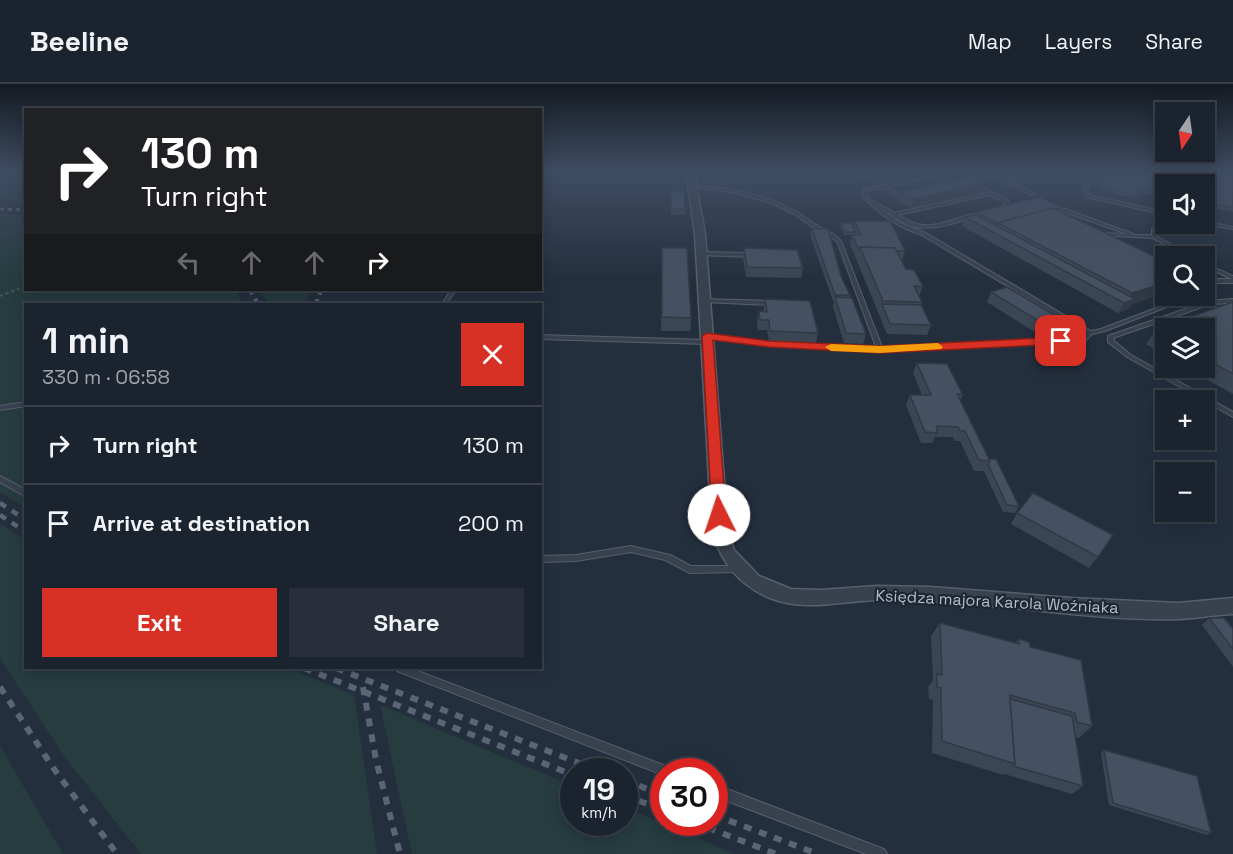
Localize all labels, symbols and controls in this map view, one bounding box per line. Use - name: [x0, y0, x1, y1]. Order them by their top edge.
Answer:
- text: Beeline: [30, 23, 129, 59]
- text: Map: [968, 28, 1012, 55]
- text: Layers: [1045, 28, 1112, 55]
- text: Share: [1145, 28, 1203, 55]
- north arrow: [1155, 102, 1215, 162]
- map controls: [1155, 102, 1215, 522]
- text: 130 m: [141, 127, 259, 180]
- icon: right: [42, 132, 120, 210]
- button: sound: [1155, 174, 1215, 234]
- text: Turn right: [141, 179, 268, 214]
- icon: left: [172, 246, 205, 279]
- icon: ahead: [235, 246, 268, 279]
- icon: ahead: [298, 246, 331, 279]
- icon: right: [361, 246, 394, 279]
- button: search: [1155, 246, 1215, 306]
- pin: [1035, 315, 1086, 366]
- text: 1 min: [42, 318, 130, 364]
- button: layers: [1155, 318, 1215, 378]
- button: close: [461, 323, 524, 386]
- icon: arrive: [1044, 324, 1077, 357]
- text: 330 m · 06:58: [42, 364, 170, 390]
- button: +: [1155, 390, 1215, 450]
- icon: right: [42, 429, 75, 462]
- text: Turn right: [93, 431, 198, 459]
- text: 130 m: [463, 431, 524, 459]
- button: −: [1155, 462, 1215, 522]
- position arrow: [687, 483, 751, 547]
- icon: arrive: [42, 507, 75, 540]
- text: Arrive at destination: [93, 509, 310, 537]
- text: 200 m: [458, 509, 524, 537]
- street label: Księdza majora Karola Woźniaka: [875, 585, 1119, 618]
- button: Exit: [42, 588, 277, 657]
- button: Share: [289, 588, 524, 657]
- speed limit sign: 30: [650, 758, 728, 836]
- text: 19: [583, 770, 615, 809]
- text: km/h: [581, 803, 617, 822]

